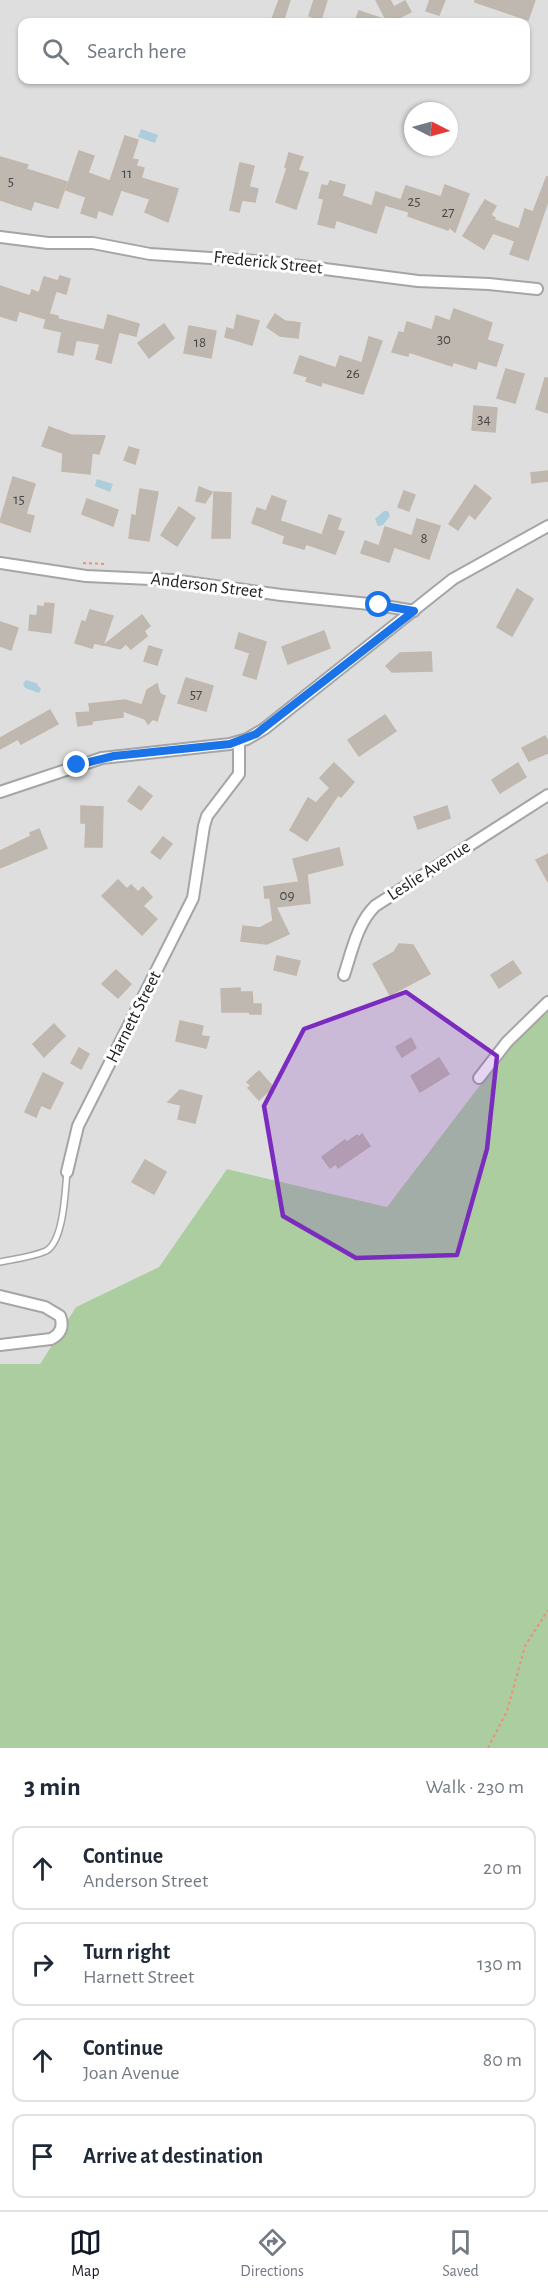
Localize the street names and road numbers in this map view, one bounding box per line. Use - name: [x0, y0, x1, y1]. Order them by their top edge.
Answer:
- street label: Frederick Street: [213, 248, 324, 278]
- street label: Anderson Street: [150, 570, 264, 602]
- street label: Leslie Avenue: [384, 838, 474, 904]
- street label: Harnett Street: [103, 968, 165, 1066]

